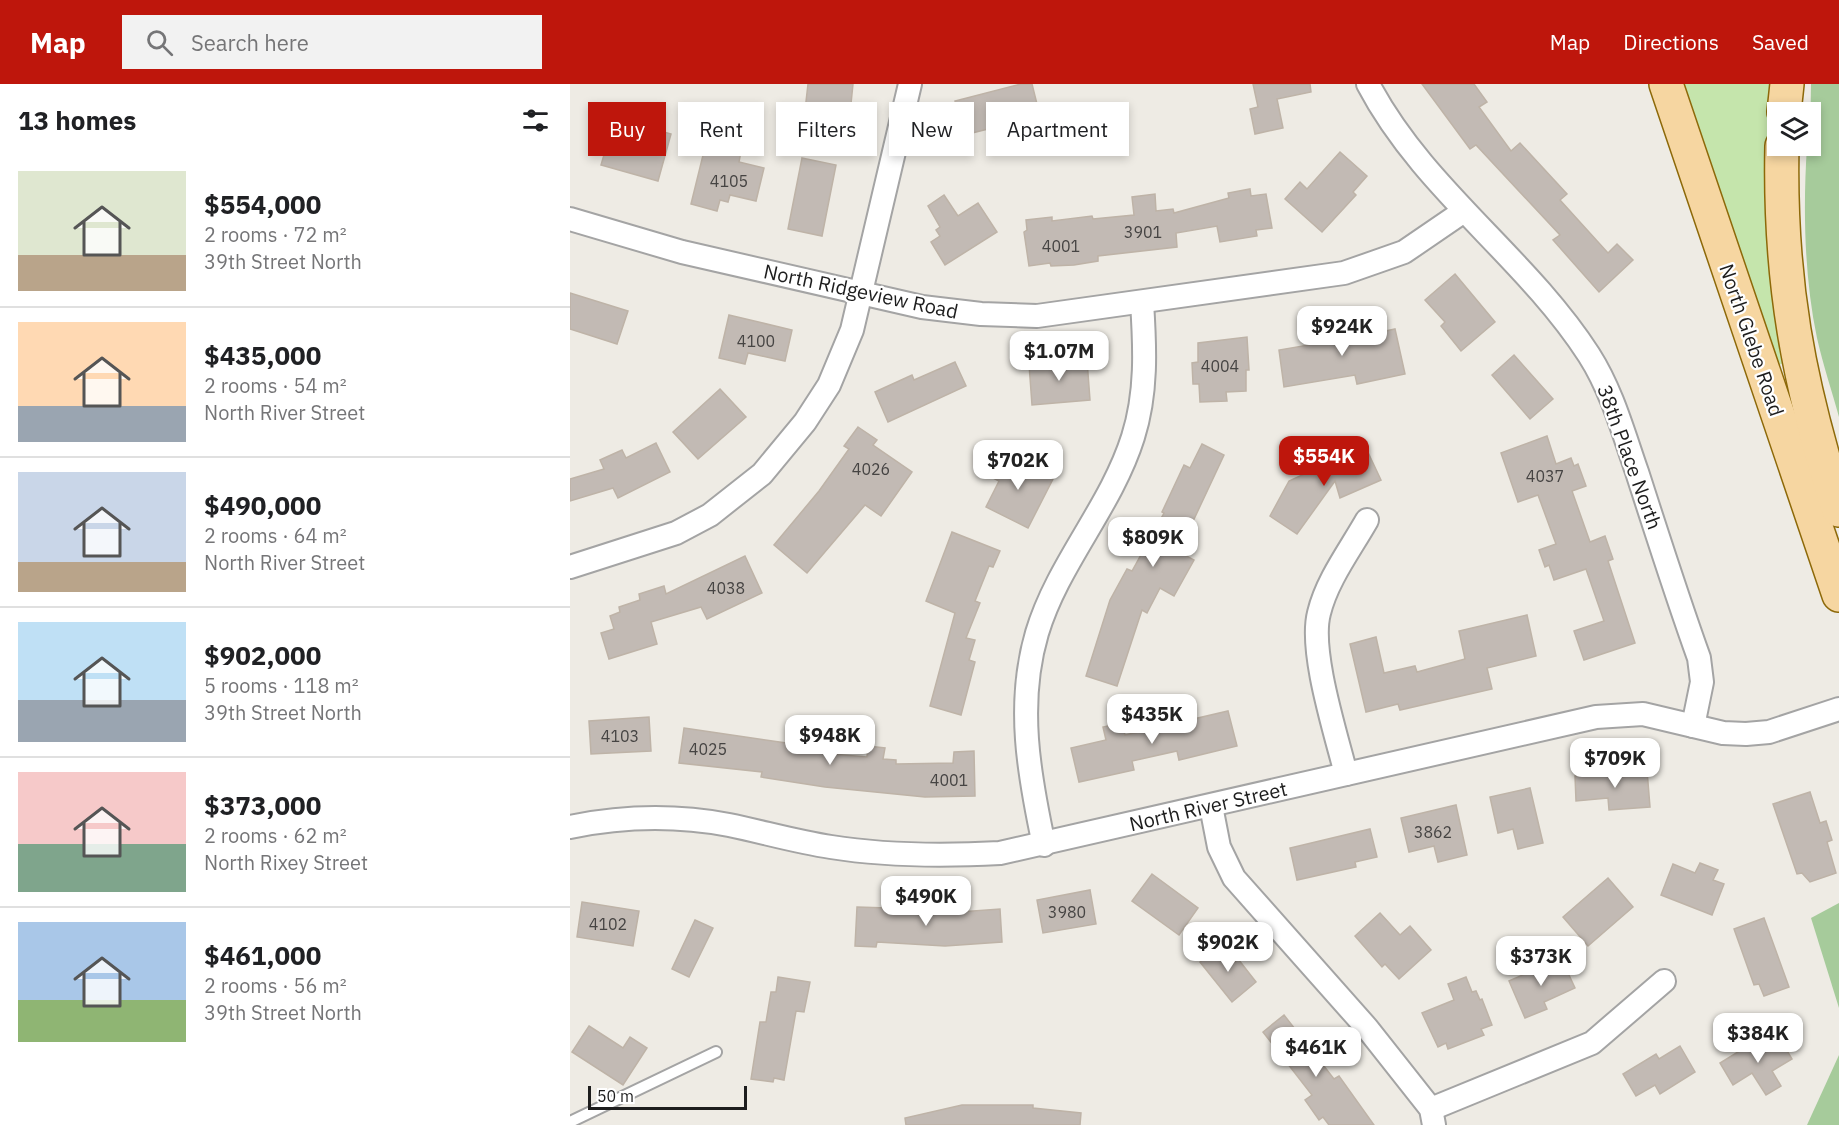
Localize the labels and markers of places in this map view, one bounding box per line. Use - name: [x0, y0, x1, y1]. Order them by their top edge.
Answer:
- pin: $924K: [1300, 306, 1384, 357]
- pin: $1.07M: [1010, 331, 1108, 382]
- pin: $554K: [1282, 436, 1366, 487]
- pin: $702K: [976, 440, 1060, 491]
- pin: $809K: [1111, 517, 1195, 568]
- pin: $435K: [1110, 694, 1194, 745]
- pin: $948K: [788, 715, 872, 766]
- pin: $709K: [1573, 738, 1657, 789]
- pin: $490K: [884, 876, 968, 927]
- pin: $902K: [1186, 922, 1270, 973]
- pin: $373K: [1499, 936, 1583, 987]
- pin: $384K: [1716, 1013, 1800, 1064]
- pin: $461K: [1274, 1027, 1358, 1078]

